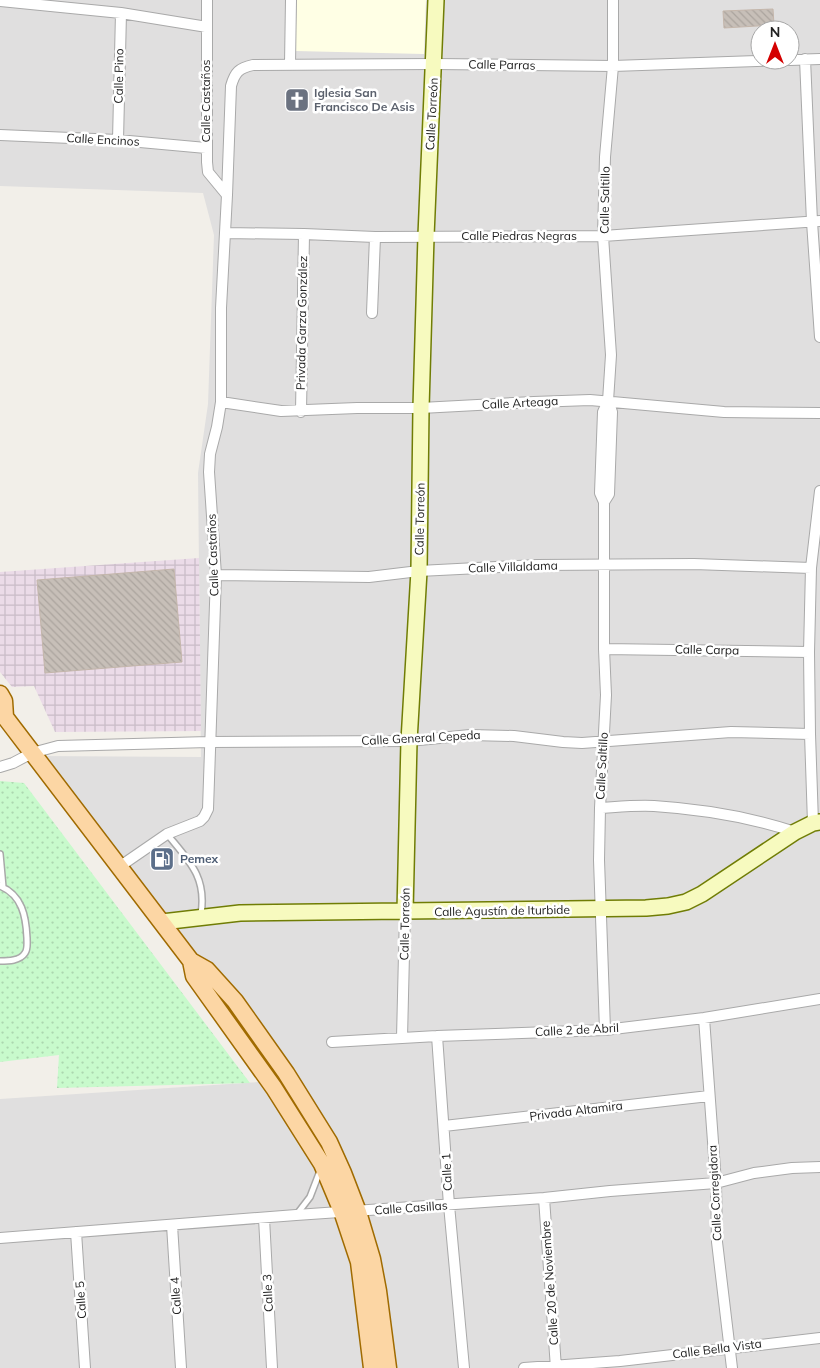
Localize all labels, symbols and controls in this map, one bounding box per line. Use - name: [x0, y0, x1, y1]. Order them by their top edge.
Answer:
- north arrow: [750, 20, 800, 70]
- text: N: [770, 23, 780, 41]
- street label: Calle Pino: [111, 48, 126, 104]
- street label: Calle Parras: [468, 56, 536, 73]
- street label: Calle Castaños: [198, 59, 213, 142]
- street label: Calle Torreón: [422, 77, 441, 151]
- place label: Iglesia San Francisco De Asis: [314, 85, 415, 114]
- church icon: Iglesia San Francisco De Asis: [284, 87, 310, 113]
- street label: Calle Encinos: [66, 130, 140, 149]
- street label: Calle Saltillo: [596, 166, 613, 234]
- street label: Calle Piedras Negras: [461, 228, 577, 243]
- street label: Privada Garza González: [293, 256, 310, 390]
- street label: Calle Arteaga: [481, 393, 559, 412]
- street label: Calle Torreón: [411, 482, 428, 556]
- street label: Calle Castaños: [204, 513, 221, 597]
- street label: Calle Villaldama: [468, 557, 558, 576]
- street label: Calle Carpa: [675, 641, 739, 658]
- street label: Calle General Cepeda: [361, 727, 481, 748]
- street label: Calle Saltillo: [592, 732, 611, 800]
- fuel station icon: Pemex: [149, 846, 175, 872]
- place label: Pemex: [180, 851, 219, 866]
- street label: Calle Torreón: [396, 887, 413, 961]
- street label: Calle Agustín de Iturbide: [434, 902, 570, 919]
- street label: Calle 2 de Abril: [535, 1020, 619, 1039]
- street label: Privada Altamira: [528, 1097, 623, 1124]
- street label: Calle Corregidora: [704, 1145, 725, 1241]
- street label: Calle 1: [438, 1153, 455, 1191]
- street label: Calle Casillas: [374, 1197, 448, 1218]
- street label: Calle 20 de Noviembre: [538, 1220, 561, 1346]
- street label: Calle 3: [259, 1274, 276, 1312]
- street label: Calle 4: [167, 1277, 184, 1315]
- street label: Calle 5: [72, 1281, 89, 1319]
- street label: Calle Bella Vista: [671, 1336, 762, 1361]

